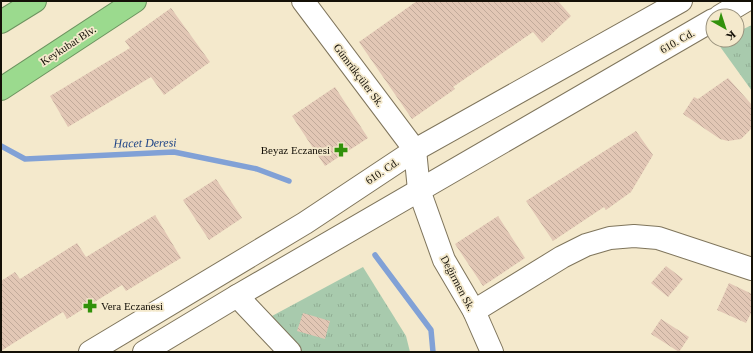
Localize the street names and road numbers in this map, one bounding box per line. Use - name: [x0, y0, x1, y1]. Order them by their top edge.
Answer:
- street label: Keykubat Blv.: [38, 23, 98, 67]
- street label: 610. Cd.: [658, 26, 696, 56]
- street label: Gümrükçüler Sk.: [331, 41, 387, 109]
- street label: 610. Cd.: [363, 155, 401, 186]
- street label: Değirmen Sk.: [438, 253, 478, 313]

